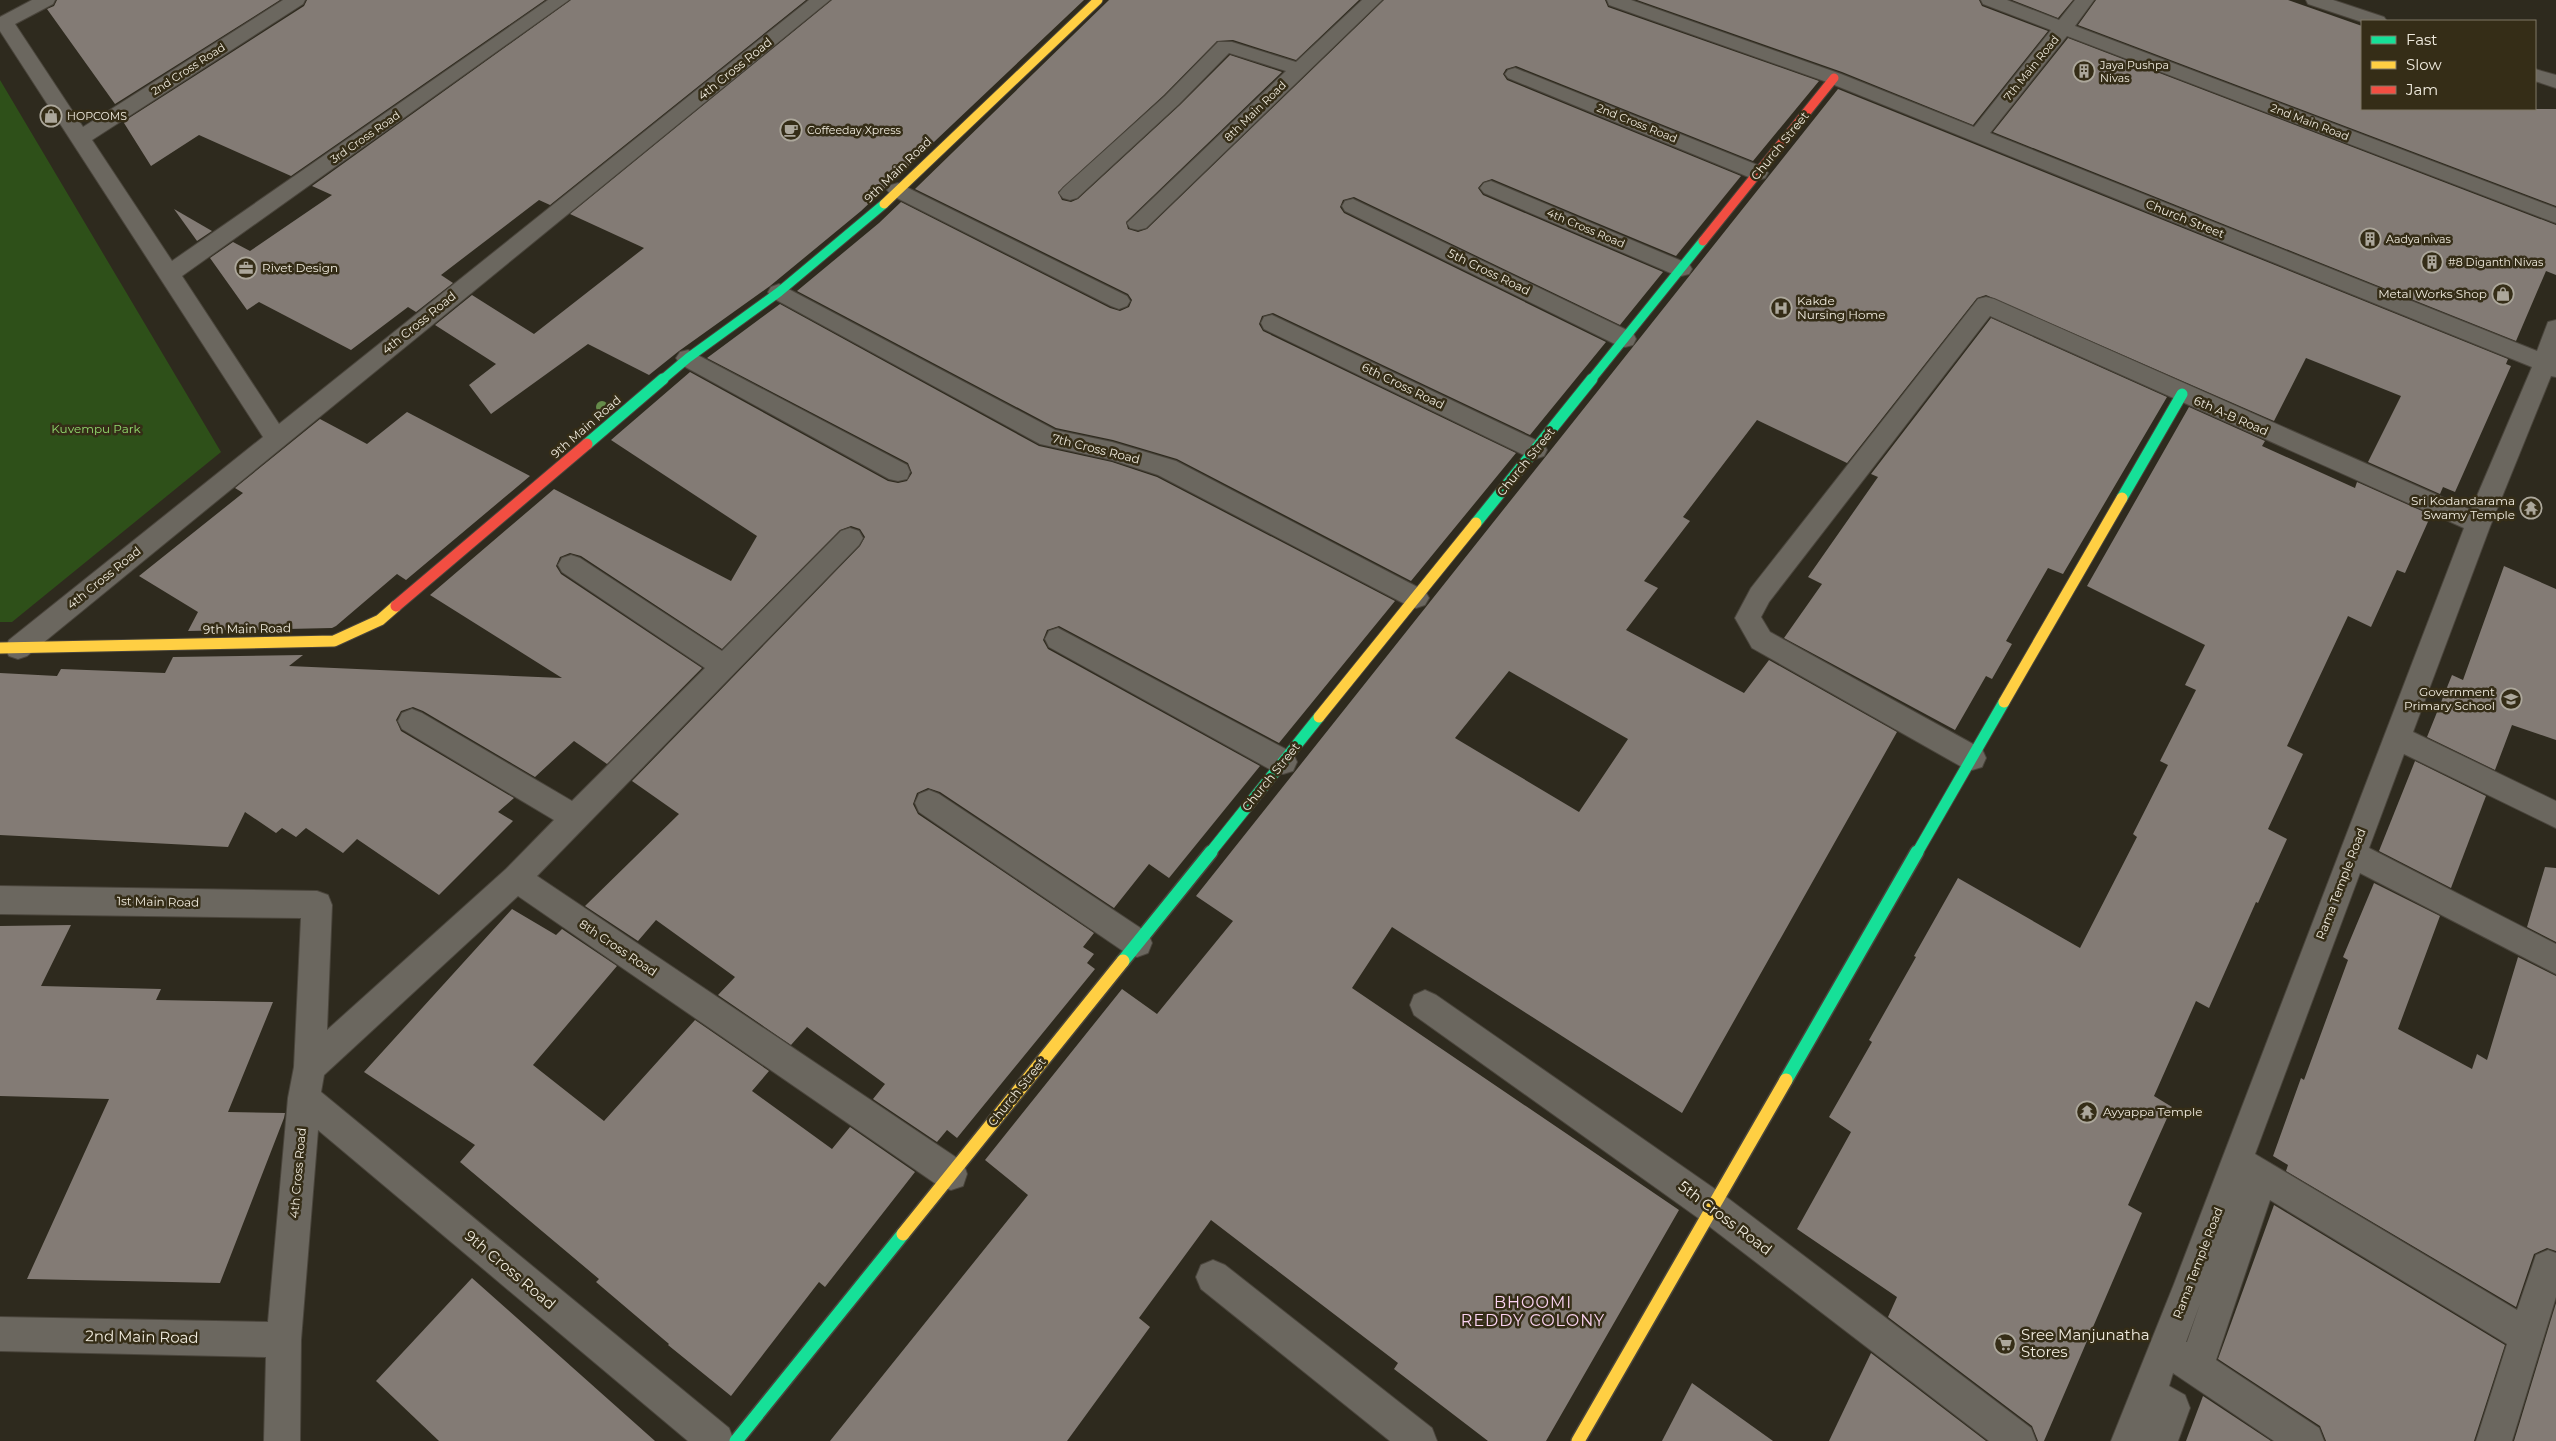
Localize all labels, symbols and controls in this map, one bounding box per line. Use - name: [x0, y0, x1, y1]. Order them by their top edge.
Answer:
- legend: [2361, 20, 2536, 110]
- text: Fast: [2406, 30, 2437, 49]
- street label: 7th Main Road: [2000, 32, 2062, 104]
- street label: 4th Cross Road: [695, 34, 775, 103]
- street label: 2nd Cross Road: [148, 40, 228, 98]
- text: Slow: [2406, 55, 2442, 74]
- place label: Jaya Pushpa Nivas: [2099, 58, 2169, 85]
- building icon: Jaya Pushpa Nivas: [2072, 59, 2096, 83]
- street label: 8th Main Road: [1221, 78, 1289, 144]
- text: Jam: [2405, 80, 2438, 99]
- street label: 2nd Cross Road: [1595, 101, 1679, 145]
- street label: 2nd Main Road: [2269, 101, 2351, 143]
- shop icon: HOPCOMS: [39, 104, 63, 128]
- street label: 3rd Cross Road: [327, 108, 403, 166]
- street label: Church Street: [1747, 108, 1812, 183]
- place label: HOPCOMS: [67, 109, 127, 123]
- cafe icon: Coffeeday Xpress: [779, 118, 803, 142]
- place label: Coffeeday Xpress: [807, 123, 902, 137]
- street label: 9th Main Road: [861, 134, 935, 206]
- street label: Church Street: [2144, 196, 2227, 241]
- street label: 4th Cross Road: [1545, 205, 1627, 251]
- building icon: Aadya nivas: [2358, 227, 2382, 251]
- place label: Aadya nivas: [2386, 232, 2452, 246]
- street label: 5th Cross Road: [1446, 245, 1533, 298]
- building icon: #8 Diganth Nivas: [2420, 250, 2444, 274]
- place label: #8 Diganth Nivas: [2448, 255, 2544, 269]
- office icon: Rivet Design: [234, 256, 258, 280]
- place label: Rivet Design: [262, 260, 338, 275]
- shop icon: Metal Works Shop: [2491, 282, 2515, 306]
- place label: Metal Works Shop: [2378, 286, 2487, 301]
- street label: 4th Cross Road: [379, 288, 459, 357]
- place label: Kakde Nursing Home: [1797, 293, 1885, 322]
- hospital icon: Kakde Nursing Home: [1769, 296, 1793, 320]
- street label: 6th Cross Road: [1359, 359, 1447, 412]
- street label: 9th Main Road: [548, 392, 624, 461]
- street label: 6th A-B Road: [2192, 392, 2271, 439]
- park label: Kuvempu Park: [51, 421, 142, 436]
- street label: Church Street: [1493, 424, 1558, 499]
- street label: 7th Cross Road: [1051, 430, 1142, 467]
- place label: Sri Kodandarama Swamy Temple: [2411, 493, 2515, 522]
- temple icon: Sri Kodandarama Swamy Temple: [2519, 496, 2543, 520]
- street label: 4th Cross Road: [64, 543, 144, 612]
- street label: 9th Main Road: [203, 620, 291, 637]
- place label: Government Primary School: [2404, 684, 2495, 713]
- school or university icon: Government Primary School: [2499, 687, 2523, 711]
- street label: Church Street: [1238, 739, 1303, 814]
- street label: Rama Temple Road: [2312, 826, 2369, 942]
- street label: 1st Main Road: [117, 893, 199, 910]
- street label: 8th Cross Road: [576, 916, 660, 979]
- street label: Church Street: [984, 1054, 1049, 1129]
- temple icon: Ayyappa Temple: [2075, 1100, 2099, 1124]
- place label: Ayyappa Temple: [2103, 1104, 2202, 1119]
- street label: 4th Cross Road: [286, 1127, 309, 1219]
- street label: 5th Cross Road: [1675, 1176, 1776, 1259]
- street label: Rama Temple Road: [2169, 1205, 2226, 1321]
- street label: 9th Cross Road: [461, 1226, 560, 1313]
- district label: BHOOMI REDDY COLONY: [1461, 1293, 1605, 1330]
- place label: Sree Manjunatha Stores: [2021, 1325, 2150, 1361]
- street label: 2nd Main Road: [85, 1326, 199, 1347]
- supermarket icon: Sree Manjunatha Stores: [1993, 1332, 2017, 1356]

